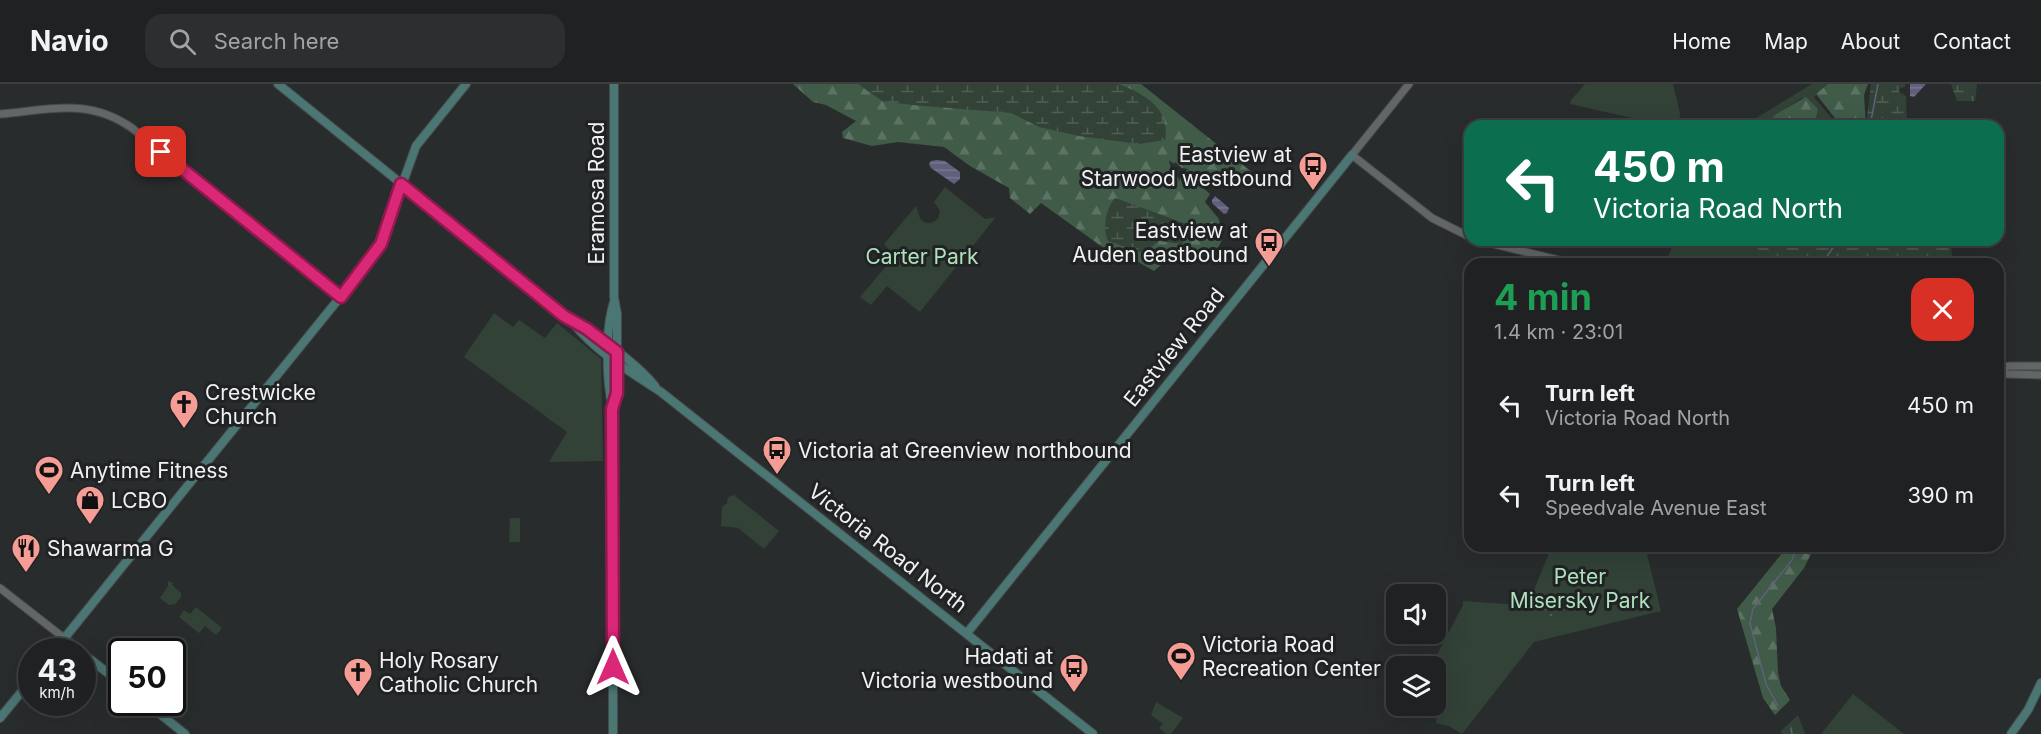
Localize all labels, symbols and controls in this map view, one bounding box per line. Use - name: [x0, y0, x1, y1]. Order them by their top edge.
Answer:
- search box: [145, 14, 565, 68]
- text: Navio: [30, 24, 109, 58]
- icon: search: [166, 25, 199, 58]
- text: Search here: [214, 28, 339, 54]
- text: Home: [1672, 29, 1731, 54]
- text: Map: [1764, 29, 1808, 54]
- text: About: [1841, 29, 1900, 54]
- text: Contact: [1933, 29, 2011, 54]
- street label: Eramosa Road: [584, 122, 609, 264]
- pin: [135, 126, 186, 177]
- icon: arrive: [144, 135, 177, 168]
- text: 450 m: [1593, 141, 1725, 192]
- place label: Eastview at Starwood westbound: [1081, 142, 1292, 191]
- icon: left: [1494, 144, 1572, 222]
- bus stop icon: Eastview at Starwood westbound: [1297, 150, 1329, 192]
- text: Victoria Road North: [1593, 192, 1843, 225]
- place label: Eastview at Auden eastbound: [1072, 218, 1248, 267]
- bus stop icon: Eastview at Auden eastbound: [1253, 226, 1285, 268]
- park label: Carter Park: [865, 244, 979, 269]
- text: 4 min: [1494, 275, 1592, 319]
- button: close: [1911, 278, 1974, 341]
- street label: Eastview Road: [1119, 283, 1229, 411]
- text: 1.4 km · 23:01: [1494, 320, 1623, 344]
- place label: Crestwicke Church: [205, 380, 316, 429]
- text: Turn left: [1545, 380, 1635, 406]
- church icon: Crestwicke Church: [168, 388, 200, 430]
- icon: left: [1494, 389, 1527, 422]
- text: 450 m: [1907, 392, 1974, 418]
- text: Victoria Road North: [1545, 406, 1730, 430]
- bus stop icon: Victoria at Greenview northbound: [761, 434, 793, 476]
- place label: Victoria at Greenview northbound: [798, 438, 1132, 463]
- sports icon: Anytime Fitness: [33, 454, 65, 496]
- place label: Anytime Fitness: [70, 458, 228, 483]
- text: Turn left: [1545, 470, 1635, 496]
- street label: Victoria Road North: [804, 478, 972, 618]
- icon: left: [1494, 479, 1527, 512]
- text: 390 m: [1907, 482, 1974, 508]
- shop icon: LCBO: [74, 484, 106, 526]
- place label: LCBO: [111, 488, 167, 513]
- text: Speedvale Avenue East: [1545, 496, 1766, 520]
- restaurant icon: Shawarma G: [10, 532, 42, 574]
- place label: Shawarma G: [47, 536, 174, 561]
- park label: Peter Misersky Park: [1510, 564, 1651, 613]
- map controls: [1386, 584, 1446, 716]
- button: sound: [1386, 584, 1446, 644]
- place label: Victoria Road Recreation Center: [1202, 632, 1381, 681]
- position arrow: [581, 635, 645, 699]
- speed limit sign: 50: [108, 638, 186, 716]
- sports icon: Victoria Road Recreation Center: [1165, 640, 1197, 682]
- place label: Hadati at Victoria westbound: [861, 644, 1053, 693]
- place label: Holy Rosary Catholic Church: [379, 648, 538, 697]
- text: 43: [37, 652, 77, 688]
- bus stop icon: Hadati at Victoria westbound: [1058, 652, 1090, 694]
- church icon: Holy Rosary Catholic Church: [342, 656, 374, 698]
- button: layers: [1386, 656, 1446, 716]
- text: km/h: [39, 683, 75, 702]

